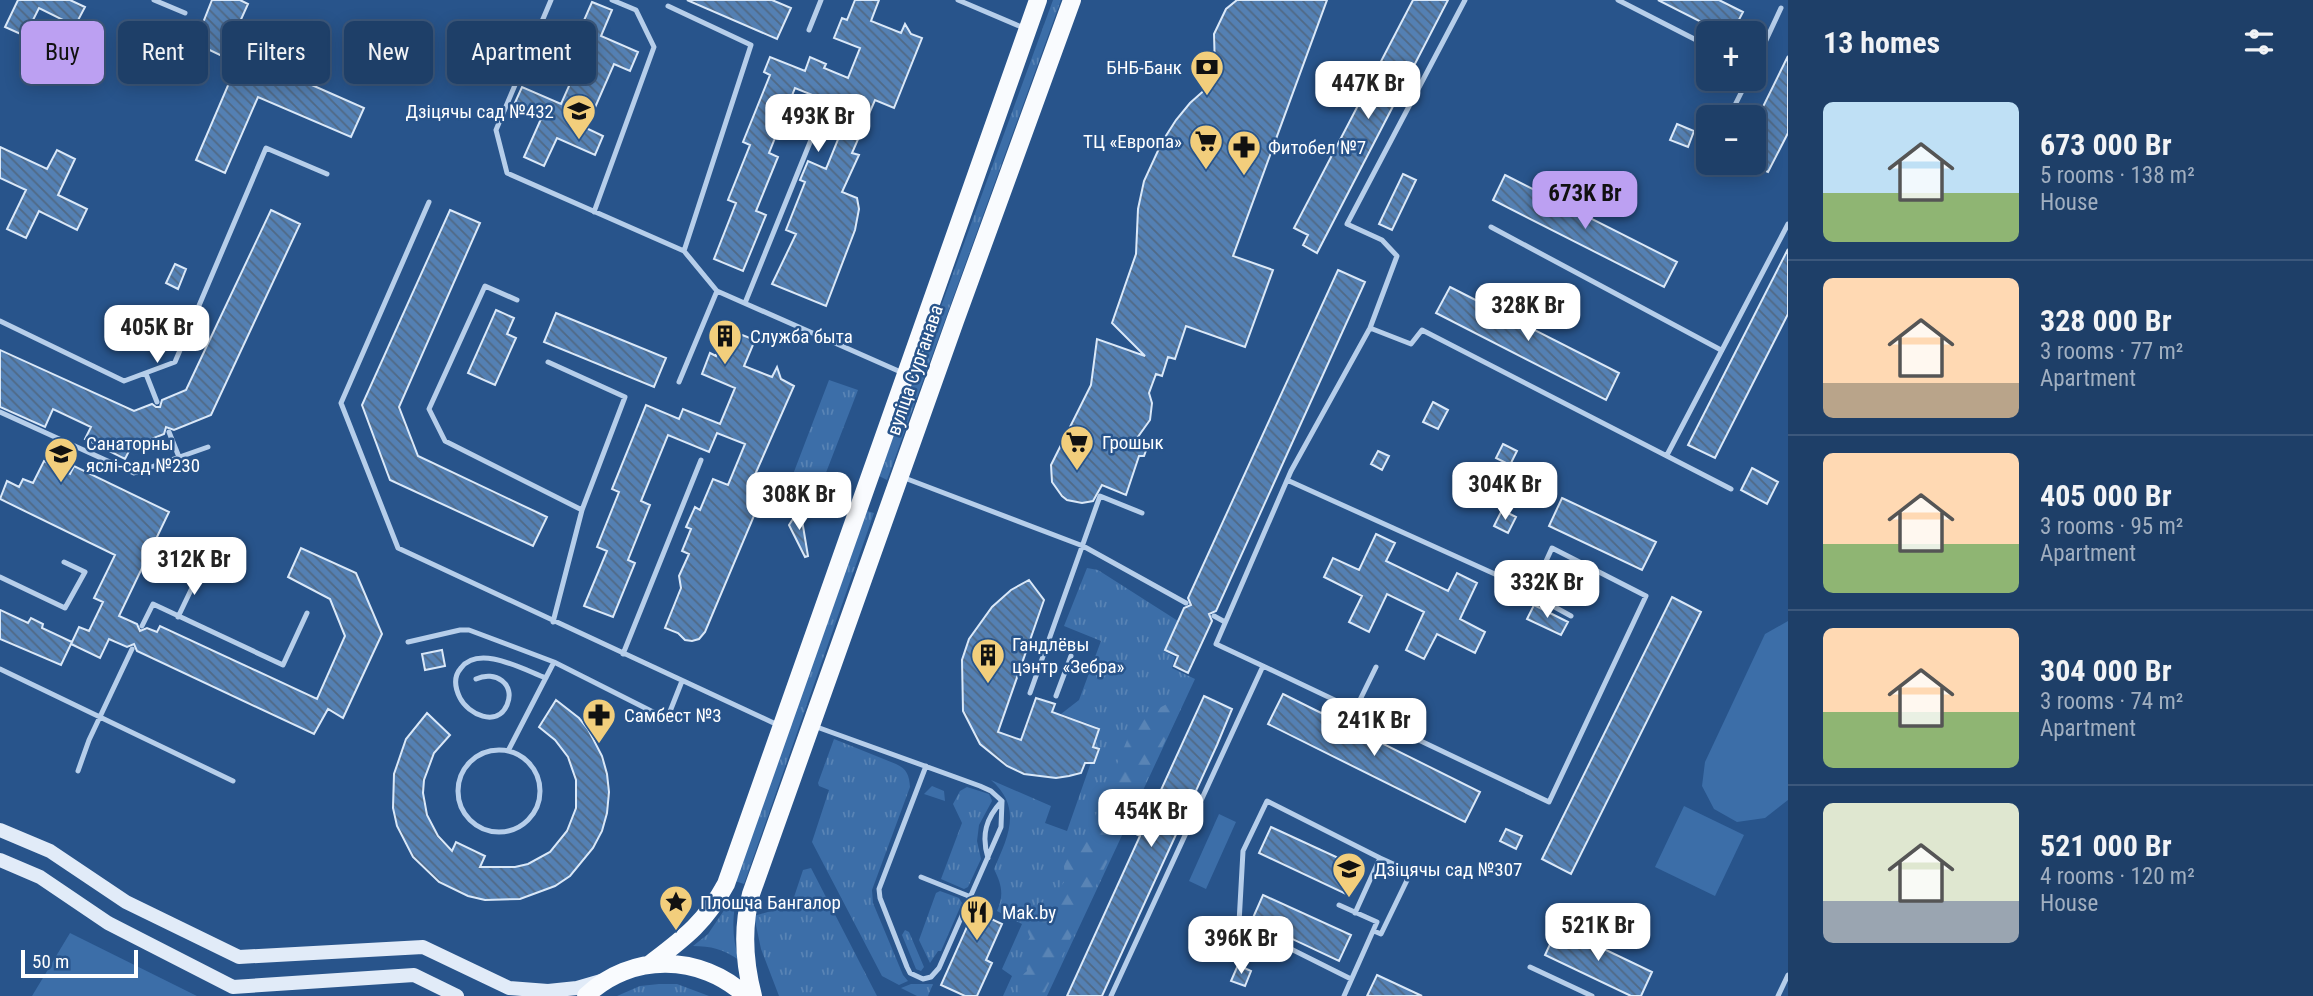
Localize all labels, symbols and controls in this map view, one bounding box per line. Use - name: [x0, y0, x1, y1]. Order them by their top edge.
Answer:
- chip: Buy: [21, 21, 104, 84]
- chip: Rent: [118, 21, 208, 84]
- chip: Filters: [222, 21, 330, 84]
- chip: New: [344, 21, 433, 84]
- chip: Apartment: [447, 21, 596, 84]
- map controls: [1696, 21, 1766, 175]
- button: +: [1696, 21, 1766, 91]
- icon: filters: [2240, 23, 2278, 61]
- text: 13 homes: [1823, 25, 1940, 60]
- bank icon: БНБ-Банк: [1188, 48, 1226, 97]
- place label: БНБ-Банк: [1106, 56, 1182, 79]
- pin: 447K Br: [1303, 61, 1433, 121]
- text: 447K Br: [1331, 70, 1405, 97]
- school or university icon: Дзіцячы сад №432: [560, 92, 598, 141]
- pin: 493K Br: [753, 94, 883, 154]
- place label: Дзіцячы сад №432: [406, 100, 554, 123]
- text: 493K Br: [781, 103, 855, 130]
- button: −: [1696, 105, 1766, 175]
- supermarket icon: ТЦ «Европа»: [1187, 122, 1225, 171]
- text: 673 000 Br: [2040, 127, 2172, 162]
- pharmacy icon: Фитобел №7: [1225, 128, 1263, 177]
- place label: ТЦ «Европа»: [1083, 130, 1182, 153]
- icon: home: [1879, 130, 1963, 214]
- place label: Фитобел №7: [1268, 136, 1366, 159]
- text: 5 rooms · 138 m²: [2040, 162, 2195, 189]
- pin: 673K Br: [1520, 172, 1650, 231]
- text: 673K Br: [1548, 180, 1622, 207]
- text: House: [2040, 189, 2098, 216]
- pin: 328K Br: [1463, 284, 1593, 343]
- text: 328K Br: [1491, 292, 1565, 319]
- street label: вуліца Сурганава: [882, 302, 948, 438]
- text: 328 000 Br: [2040, 303, 2172, 338]
- pin: 405K Br: [92, 306, 222, 365]
- icon: home: [1879, 306, 1963, 390]
- text: 405K Br: [120, 314, 194, 341]
- building icon: Служба быта: [706, 317, 744, 366]
- place label: Служба быта: [750, 325, 853, 348]
- text: 3 rooms · 77 m²: [2040, 338, 2183, 365]
- text: Apartment: [2040, 365, 2136, 392]
- supermarket icon: Грошык: [1058, 423, 1096, 472]
- place label: Грошык: [1102, 431, 1164, 454]
- place label: Санаторны яслі-сад №230: [86, 432, 200, 477]
- school or university icon: Санаторны яслі-сад №230: [42, 435, 80, 484]
- pin: 304K Br: [1440, 462, 1570, 522]
- text: 304K Br: [1468, 471, 1542, 498]
- pin: 308K Br: [734, 472, 864, 532]
- text: 405 000 Br: [2040, 478, 2172, 513]
- text: 308K Br: [762, 481, 836, 508]
- icon: home: [1879, 481, 1963, 565]
- text: 3 rooms · 95 m²: [2040, 513, 2183, 540]
- pin: 312K Br: [129, 538, 259, 597]
- text: Apartment: [2040, 540, 2136, 567]
- text: 312K Br: [157, 546, 231, 573]
- pin: 332K Br: [1482, 560, 1612, 620]
- text: 332K Br: [1510, 569, 1584, 596]
- place label: Гандлёвы цэнтр «Зебра»: [1012, 633, 1125, 678]
- building icon: Гандлёвы цэнтр «Зебра»: [969, 636, 1007, 685]
- text: 304 000 Br: [2040, 653, 2172, 688]
- icon: home: [1879, 656, 1963, 740]
- text: 3 rooms · 74 m²: [2040, 688, 2183, 715]
- pharmacy icon: Самбест №3: [580, 696, 618, 745]
- pin: 241K Br: [1309, 698, 1439, 758]
- place label: Самбест №3: [624, 704, 722, 727]
- text: 241K Br: [1337, 707, 1411, 734]
- text: Apartment: [2040, 715, 2136, 742]
- pin: 454K Br: [1086, 790, 1216, 849]
- text: 454K Br: [1114, 798, 1188, 825]
- text: 521 000 Br: [2040, 828, 2172, 863]
- icon: home: [1879, 831, 1963, 915]
- school or university icon: Дзіцячы сад №307: [1330, 850, 1368, 899]
- place label: Дзіцячы сад №307: [1374, 858, 1522, 881]
- text: 4 rooms · 120 m²: [2040, 863, 2195, 890]
- place icon: Плошча Бангалор: [657, 883, 695, 932]
- text: House: [2040, 890, 2098, 917]
- place label: Плошча Бангалор: [700, 891, 841, 914]
- restaurant icon: Mak.by: [958, 893, 996, 942]
- place label: Mak.by: [1002, 901, 1056, 924]
- pin: 521K Br: [1533, 904, 1663, 963]
- text: 521K Br: [1561, 912, 1635, 939]
- pin: 396K Br: [1176, 916, 1306, 976]
- text: 396K Br: [1204, 925, 1278, 952]
- scale bar: [21, 947, 138, 979]
- text: 50 m: [32, 950, 69, 973]

